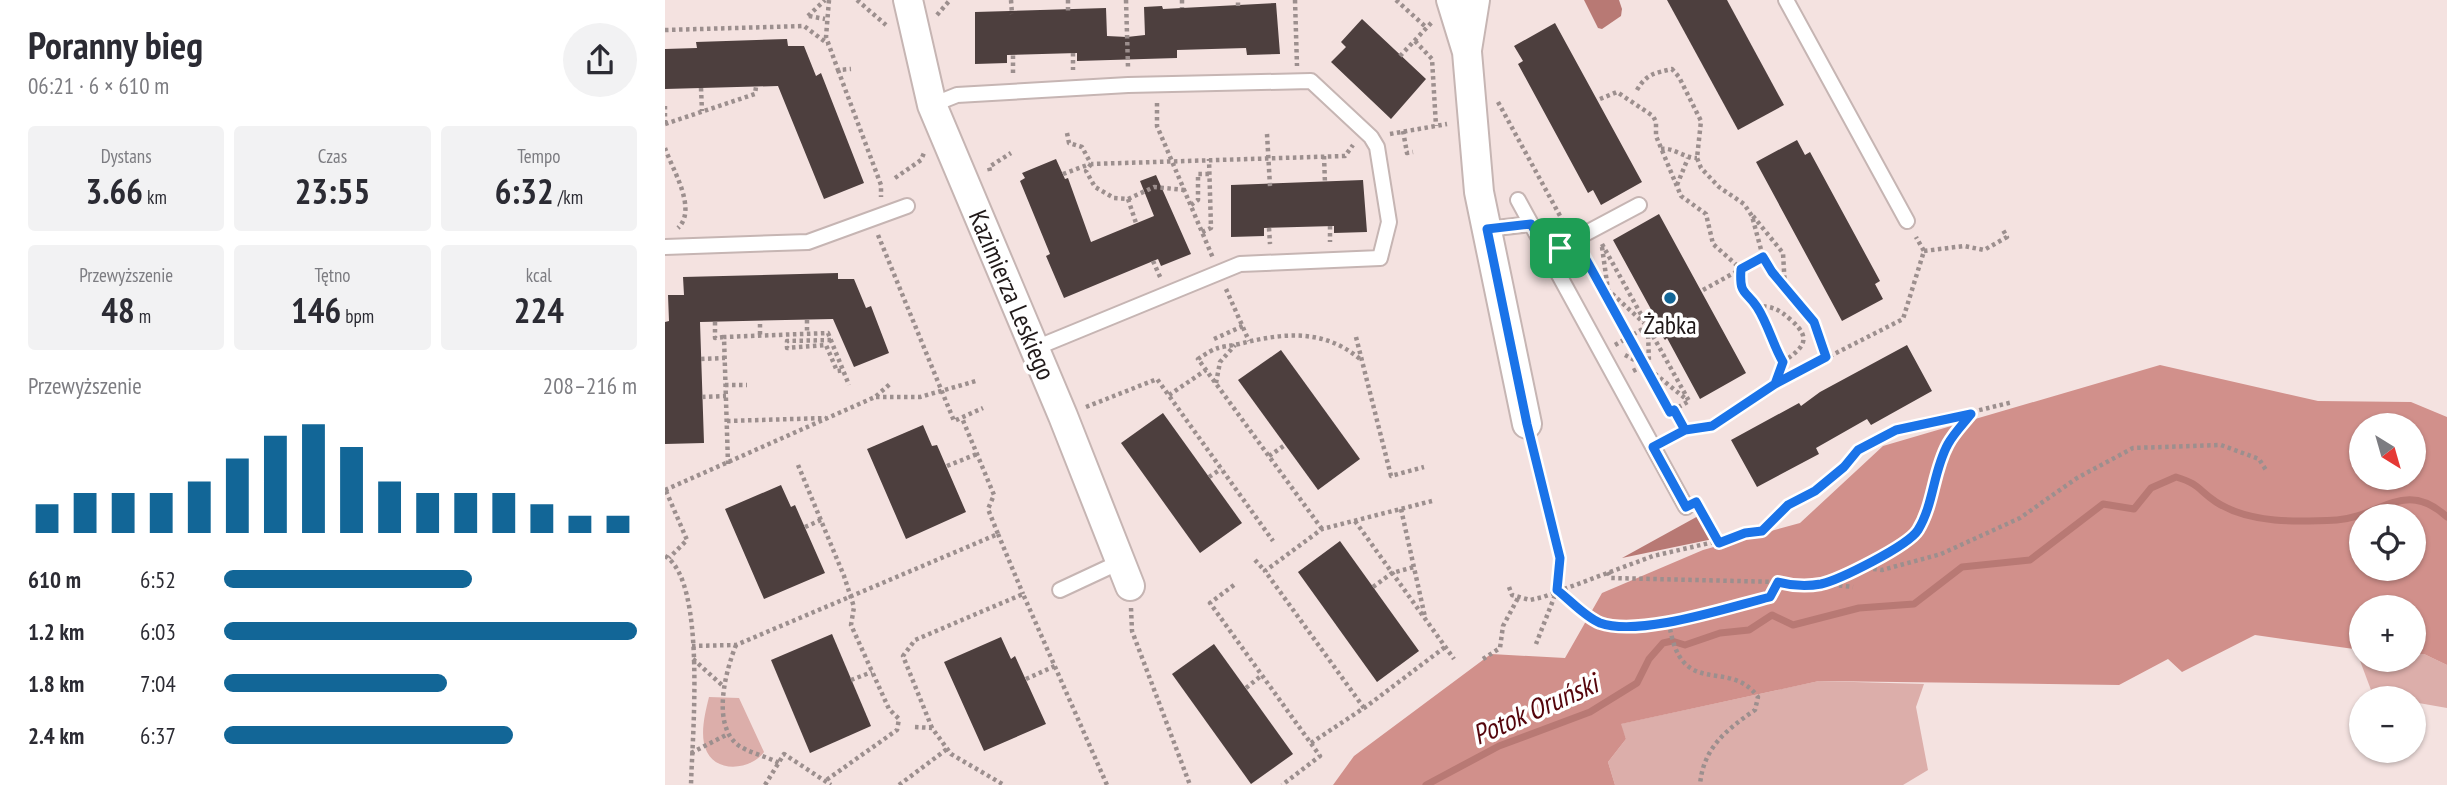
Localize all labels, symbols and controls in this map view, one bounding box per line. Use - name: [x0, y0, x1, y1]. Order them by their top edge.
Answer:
- text: Poranny bieg: [28, 20, 203, 69]
- button: share: [563, 23, 637, 97]
- text: 06:21 · 6 × 610 m: [28, 71, 169, 100]
- text: Dystans: [101, 144, 152, 168]
- text: Czas: [318, 144, 347, 168]
- text: Tempo: [517, 144, 560, 168]
- text: 3.66: [85, 168, 143, 214]
- text: 23:55: [295, 168, 370, 214]
- text: 6:32: [495, 168, 554, 214]
- text: km: [143, 185, 167, 209]
- text: /km: [554, 185, 583, 209]
- street label: Kazimierza Leskiego: [962, 205, 1063, 385]
- pin: [1530, 218, 1590, 278]
- icon: arrive: [1541, 229, 1579, 267]
- text: Przewyższenie: [79, 263, 173, 287]
- text: Tętno: [314, 263, 351, 287]
- text: kcal: [526, 263, 552, 287]
- text: 48: [101, 287, 135, 333]
- text: 146: [291, 287, 341, 333]
- text: 224: [514, 287, 564, 333]
- marker: Żabka: [1662, 290, 1678, 306]
- text: m: [135, 304, 151, 328]
- text: bpm: [341, 304, 374, 328]
- place label: Żabka: [1643, 308, 1697, 341]
- text: Przewyższenie: [28, 371, 142, 400]
- text: 208–216 m: [543, 371, 637, 400]
- north arrow: [2349, 413, 2425, 490]
- map controls: [2349, 413, 2426, 763]
- button: locate: [2349, 504, 2426, 581]
- text: 610 m: [28, 565, 81, 594]
- text: 6:52: [140, 565, 176, 594]
- button: +: [2349, 595, 2426, 672]
- text: 1.2 km: [28, 617, 84, 646]
- text: 6:03: [140, 617, 176, 646]
- water label: Potok Oruński: [1466, 663, 1607, 753]
- text: 1.8 km: [28, 669, 84, 698]
- text: 7:04: [140, 669, 176, 698]
- button: −: [2349, 686, 2426, 763]
- text: 2.4 km: [28, 721, 84, 750]
- text: 6:37: [140, 721, 176, 750]

